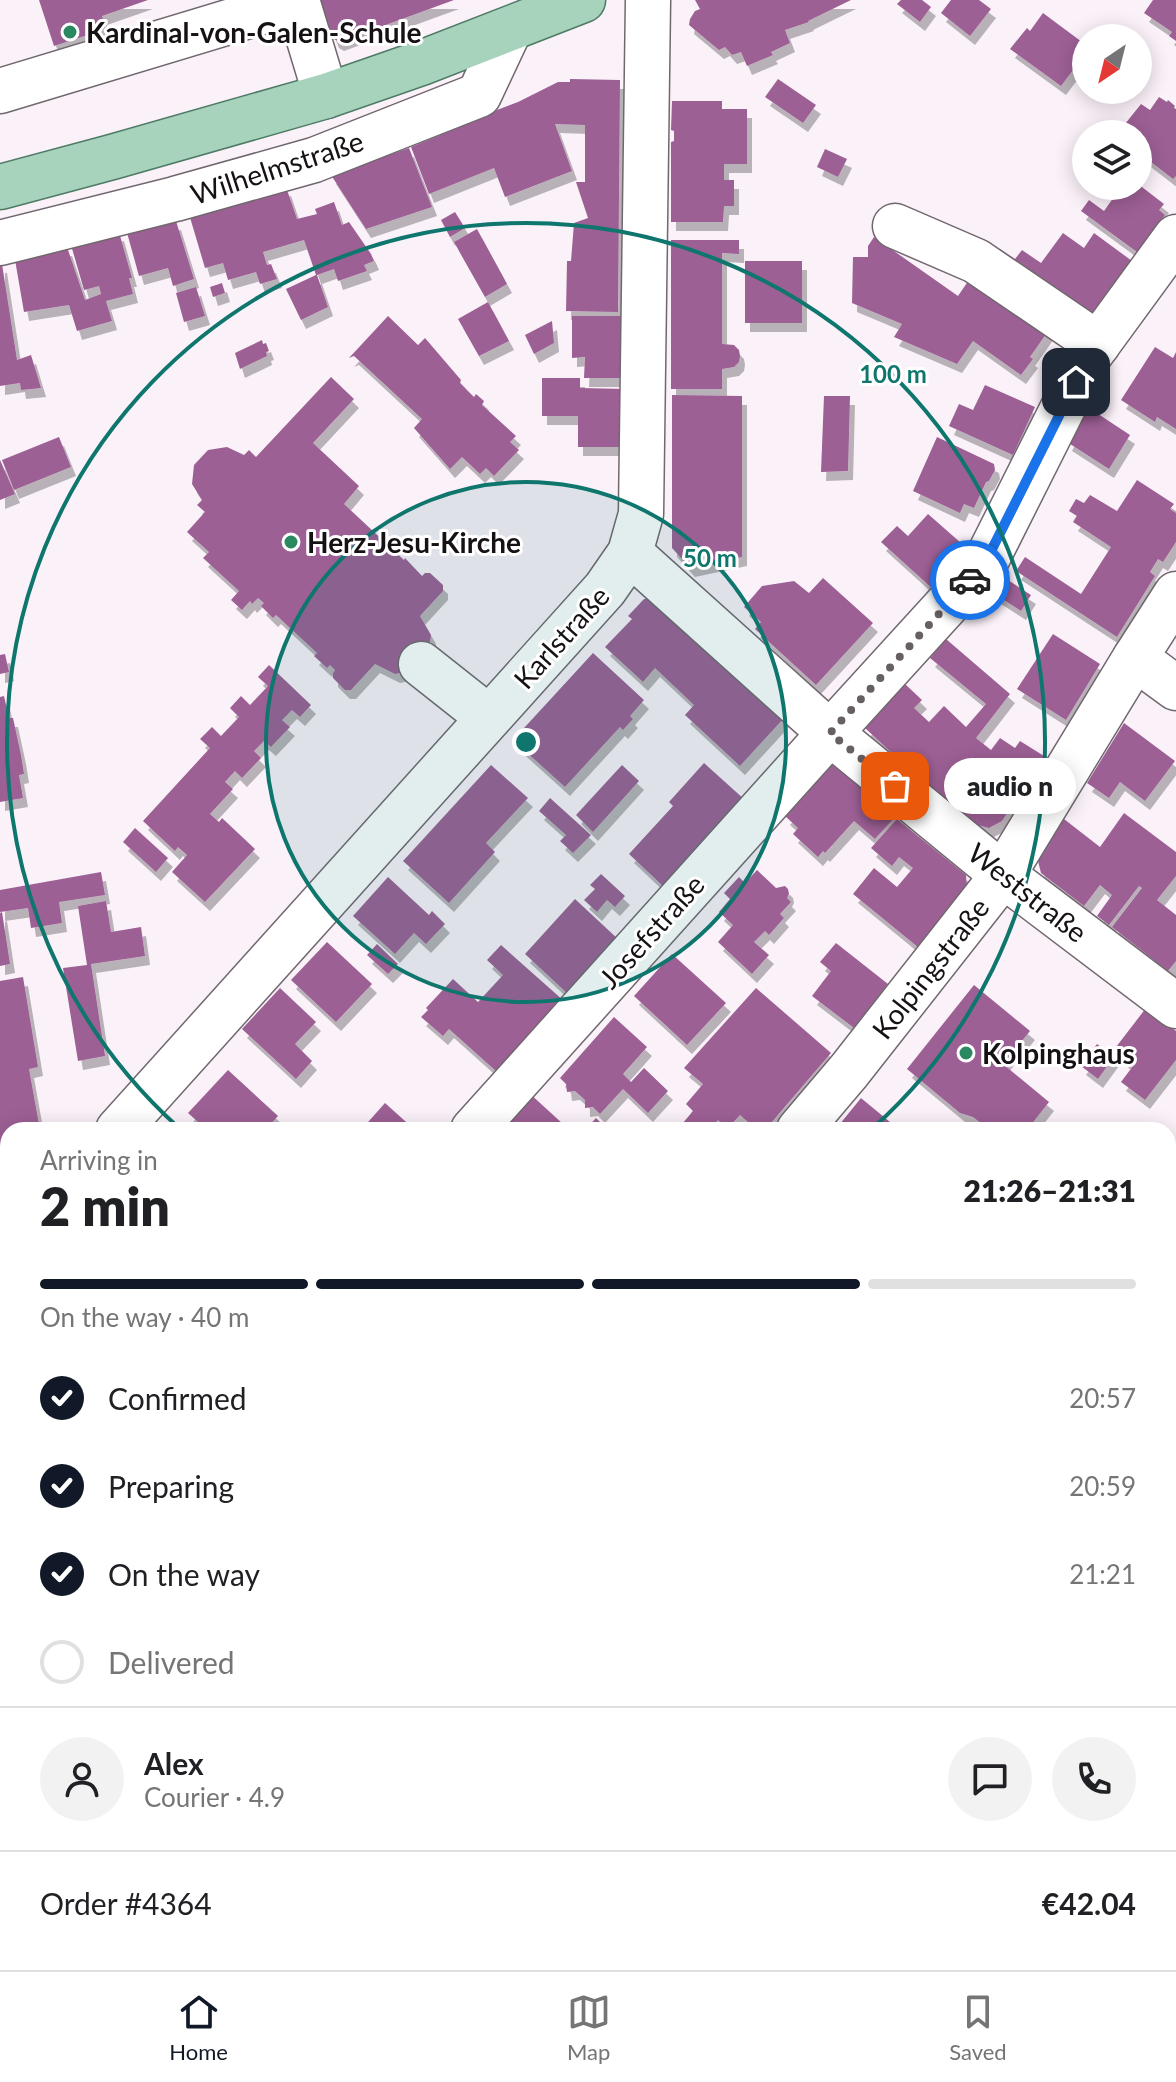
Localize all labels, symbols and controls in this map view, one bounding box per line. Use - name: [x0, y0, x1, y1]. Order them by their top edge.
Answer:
- place label: Kardinal-von-Galen-Schule: [86, 15, 421, 49]
- marker: Kardinal-von-Galen-Schule: [61, 23, 79, 41]
- north arrow: [1072, 24, 1152, 104]
- map controls: [1072, 24, 1152, 200]
- button: layers: [1072, 120, 1152, 200]
- street label: Wilhelmstraße: [186, 123, 368, 211]
- pin: [1042, 348, 1110, 416]
- text: 100 m: [859, 359, 927, 388]
- icon: home: [1054, 360, 1098, 404]
- place label: Herz-Jesu-Kirche: [307, 525, 521, 559]
- marker: Herz-Jesu-Kirche: [282, 533, 300, 551]
- courier: [930, 540, 1010, 620]
- text: 50 m: [683, 543, 737, 572]
- icon: car: [948, 558, 992, 602]
- street label: Karlstraße: [506, 579, 616, 695]
- centre of rings: [512, 728, 540, 756]
- pin: [861, 752, 929, 820]
- callout: audio n: [943, 758, 1075, 814]
- icon: bag: [873, 764, 917, 808]
- text: audio n: [967, 770, 1053, 802]
- street label: Weststraße: [962, 835, 1094, 949]
- street label: Josefstraße: [591, 867, 711, 995]
- street label: Kolpingstraße: [864, 891, 996, 1045]
- place label: Kolpinghaus: [982, 1036, 1135, 1070]
- marker: Kolpinghaus: [957, 1044, 975, 1062]
- text: Arriving in: [40, 1144, 158, 1176]
- text: 21:26–21:31: [963, 1172, 1136, 1208]
- text: 2 min: [40, 1175, 170, 1237]
- text: On the way · 40 m: [40, 1301, 249, 1333]
- icon: check: [40, 1376, 84, 1420]
- text: Confirmed: [108, 1380, 247, 1416]
- text: 20:57: [1069, 1382, 1136, 1414]
- icon: check: [40, 1464, 84, 1508]
- text: Preparing: [108, 1468, 234, 1504]
- text: 20:59: [1069, 1470, 1136, 1502]
- icon: check: [40, 1552, 84, 1596]
- text: On the way: [108, 1556, 260, 1592]
- text: 21:21: [1069, 1558, 1136, 1590]
- text: Delivered: [108, 1644, 235, 1680]
- button: person: [40, 1737, 124, 1821]
- button: chat: [948, 1737, 1032, 1821]
- button: phone: [1052, 1737, 1136, 1821]
- text: Alex: [144, 1745, 204, 1781]
- text: Courier · 4.9: [144, 1781, 285, 1813]
- text: Order #4364: [40, 1885, 212, 1921]
- text: €42.04: [1042, 1885, 1136, 1921]
- tab: Home: [169, 1990, 228, 2065]
- tab: Map: [567, 1990, 611, 2065]
- tab: Saved: [949, 1990, 1007, 2065]

